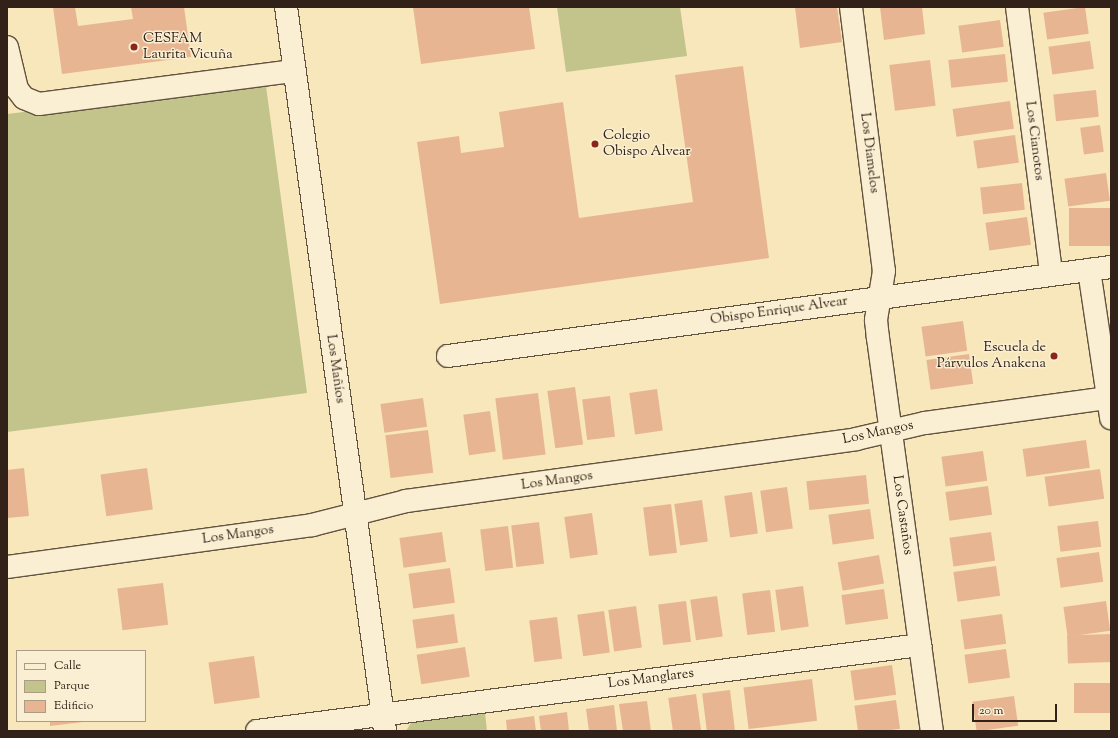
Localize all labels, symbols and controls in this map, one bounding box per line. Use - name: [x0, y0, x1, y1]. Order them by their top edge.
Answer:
- place label: CESFAM Laurita Vicuña: [143, 31, 233, 64]
- marker: CESFAM Laurita Vicuña: [128, 41, 140, 53]
- street label: Los Cianotos: [1021, 100, 1047, 182]
- street label: Los Diamelos: [856, 112, 882, 194]
- place label: Colegio Obispo Alvear: [603, 128, 691, 160]
- marker: Colegio Obispo Alvear: [590, 139, 600, 149]
- street label: Obispo Enrique Alvear: [709, 293, 849, 329]
- street label: Los Mañíos: [322, 334, 348, 404]
- place label: Escuela de Párvulos Anakena: [937, 340, 1046, 372]
- marker: Escuela de Párvulos Anakena: [1049, 351, 1059, 361]
- street label: Los Mangos: [841, 417, 915, 449]
- street label: Los Mangos: [520, 468, 594, 494]
- street label: Los Castaños: [888, 474, 916, 556]
- street label: Los Mangos: [201, 522, 275, 548]
- legend: [16, 650, 146, 722]
- text: Calle: [54, 657, 81, 675]
- street label: Los Manglares: [607, 665, 695, 693]
- text: Parque: [54, 677, 90, 695]
- scale bar: [974, 696, 1059, 722]
- text: Edificio: [54, 697, 93, 715]
- text: 20 m: [979, 702, 1003, 720]

